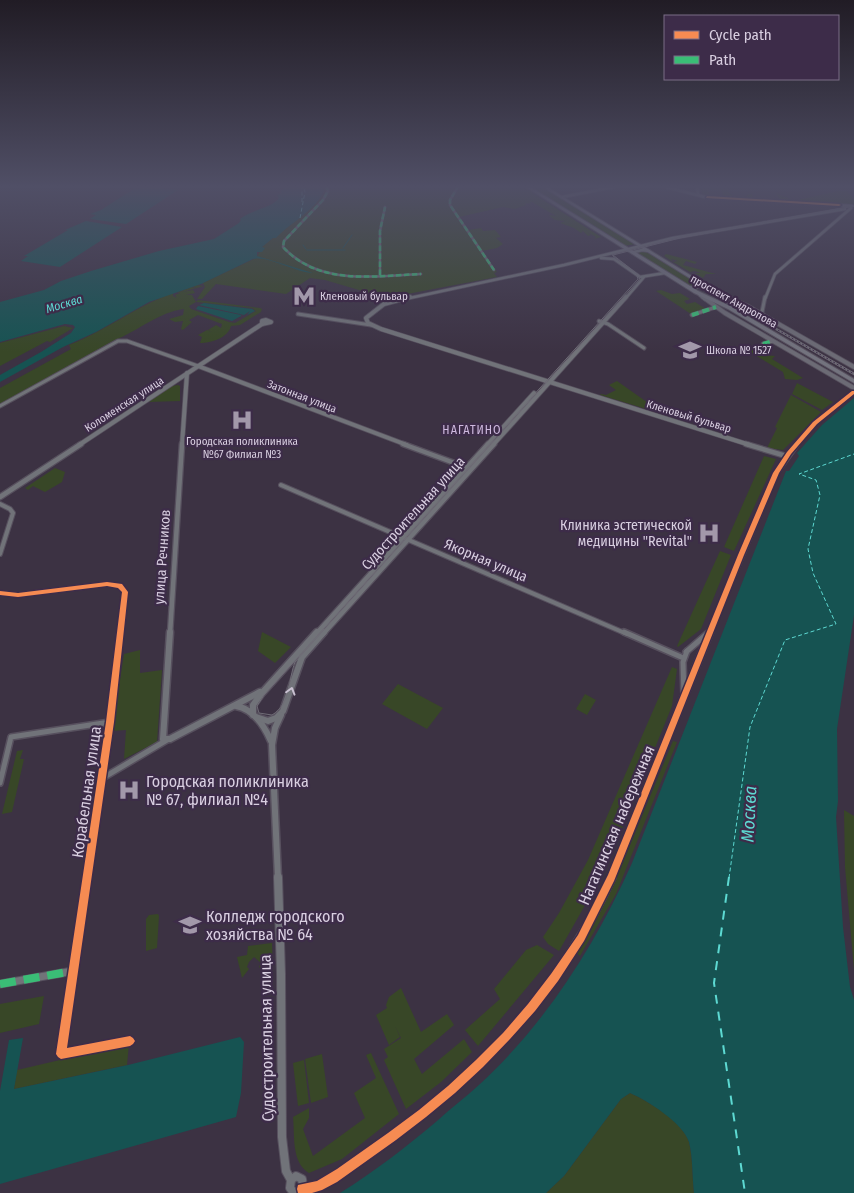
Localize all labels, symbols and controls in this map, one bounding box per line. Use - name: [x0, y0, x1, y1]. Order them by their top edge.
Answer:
- legend: [664, 15, 839, 80]
- text: Cycle path: [709, 26, 772, 44]
- text: Path: [709, 51, 736, 69]
- street label: проспект Андропова: [688, 272, 779, 331]
- metro station icon: Кленовый бульвар: [291, 283, 317, 309]
- place label: Кленовый бульвар: [320, 290, 408, 303]
- water label: Москва: [44, 292, 84, 316]
- school or university icon: Школа № 1527: [677, 337, 703, 363]
- place label: Школа № 1527: [706, 344, 772, 357]
- street label: Коломенская улица: [82, 374, 166, 435]
- street label: Затонная улица: [265, 377, 338, 416]
- street label: Кленовый бульвар: [645, 397, 733, 436]
- hospital icon: Городская поликлиника №67 Филиал №3: [229, 407, 255, 433]
- district label: НАГАТИНО: [442, 423, 502, 437]
- place label: Городская поликлиника №67 Филиал №3: [186, 435, 298, 461]
- street label: Судостроительная улица: [358, 453, 469, 573]
- street label: улица Речников: [151, 509, 174, 605]
- place label: Клиника эстетической медицины "Revital": [560, 517, 692, 550]
- hospital icon: Клиника эстетической медицины "Revital": [696, 520, 722, 546]
- street label: Якорная улица: [442, 535, 530, 586]
- one-way arrow: [286, 687, 296, 695]
- street label: Корабельная улица: [68, 725, 105, 859]
- street label: Нагатинская набережная: [574, 743, 659, 908]
- place label: Городская поликлиника № 67, филиал №4: [146, 772, 309, 809]
- hospital icon: Городская поликлиника № 67, филиал №4: [116, 777, 142, 803]
- water label: Москва: [737, 785, 761, 843]
- place label: Колледж городского хозяйства № 64: [206, 907, 345, 944]
- school or university icon: Колледж городского хозяйства № 64: [177, 912, 203, 938]
- street label: Судостроительная улица: [256, 954, 277, 1122]

